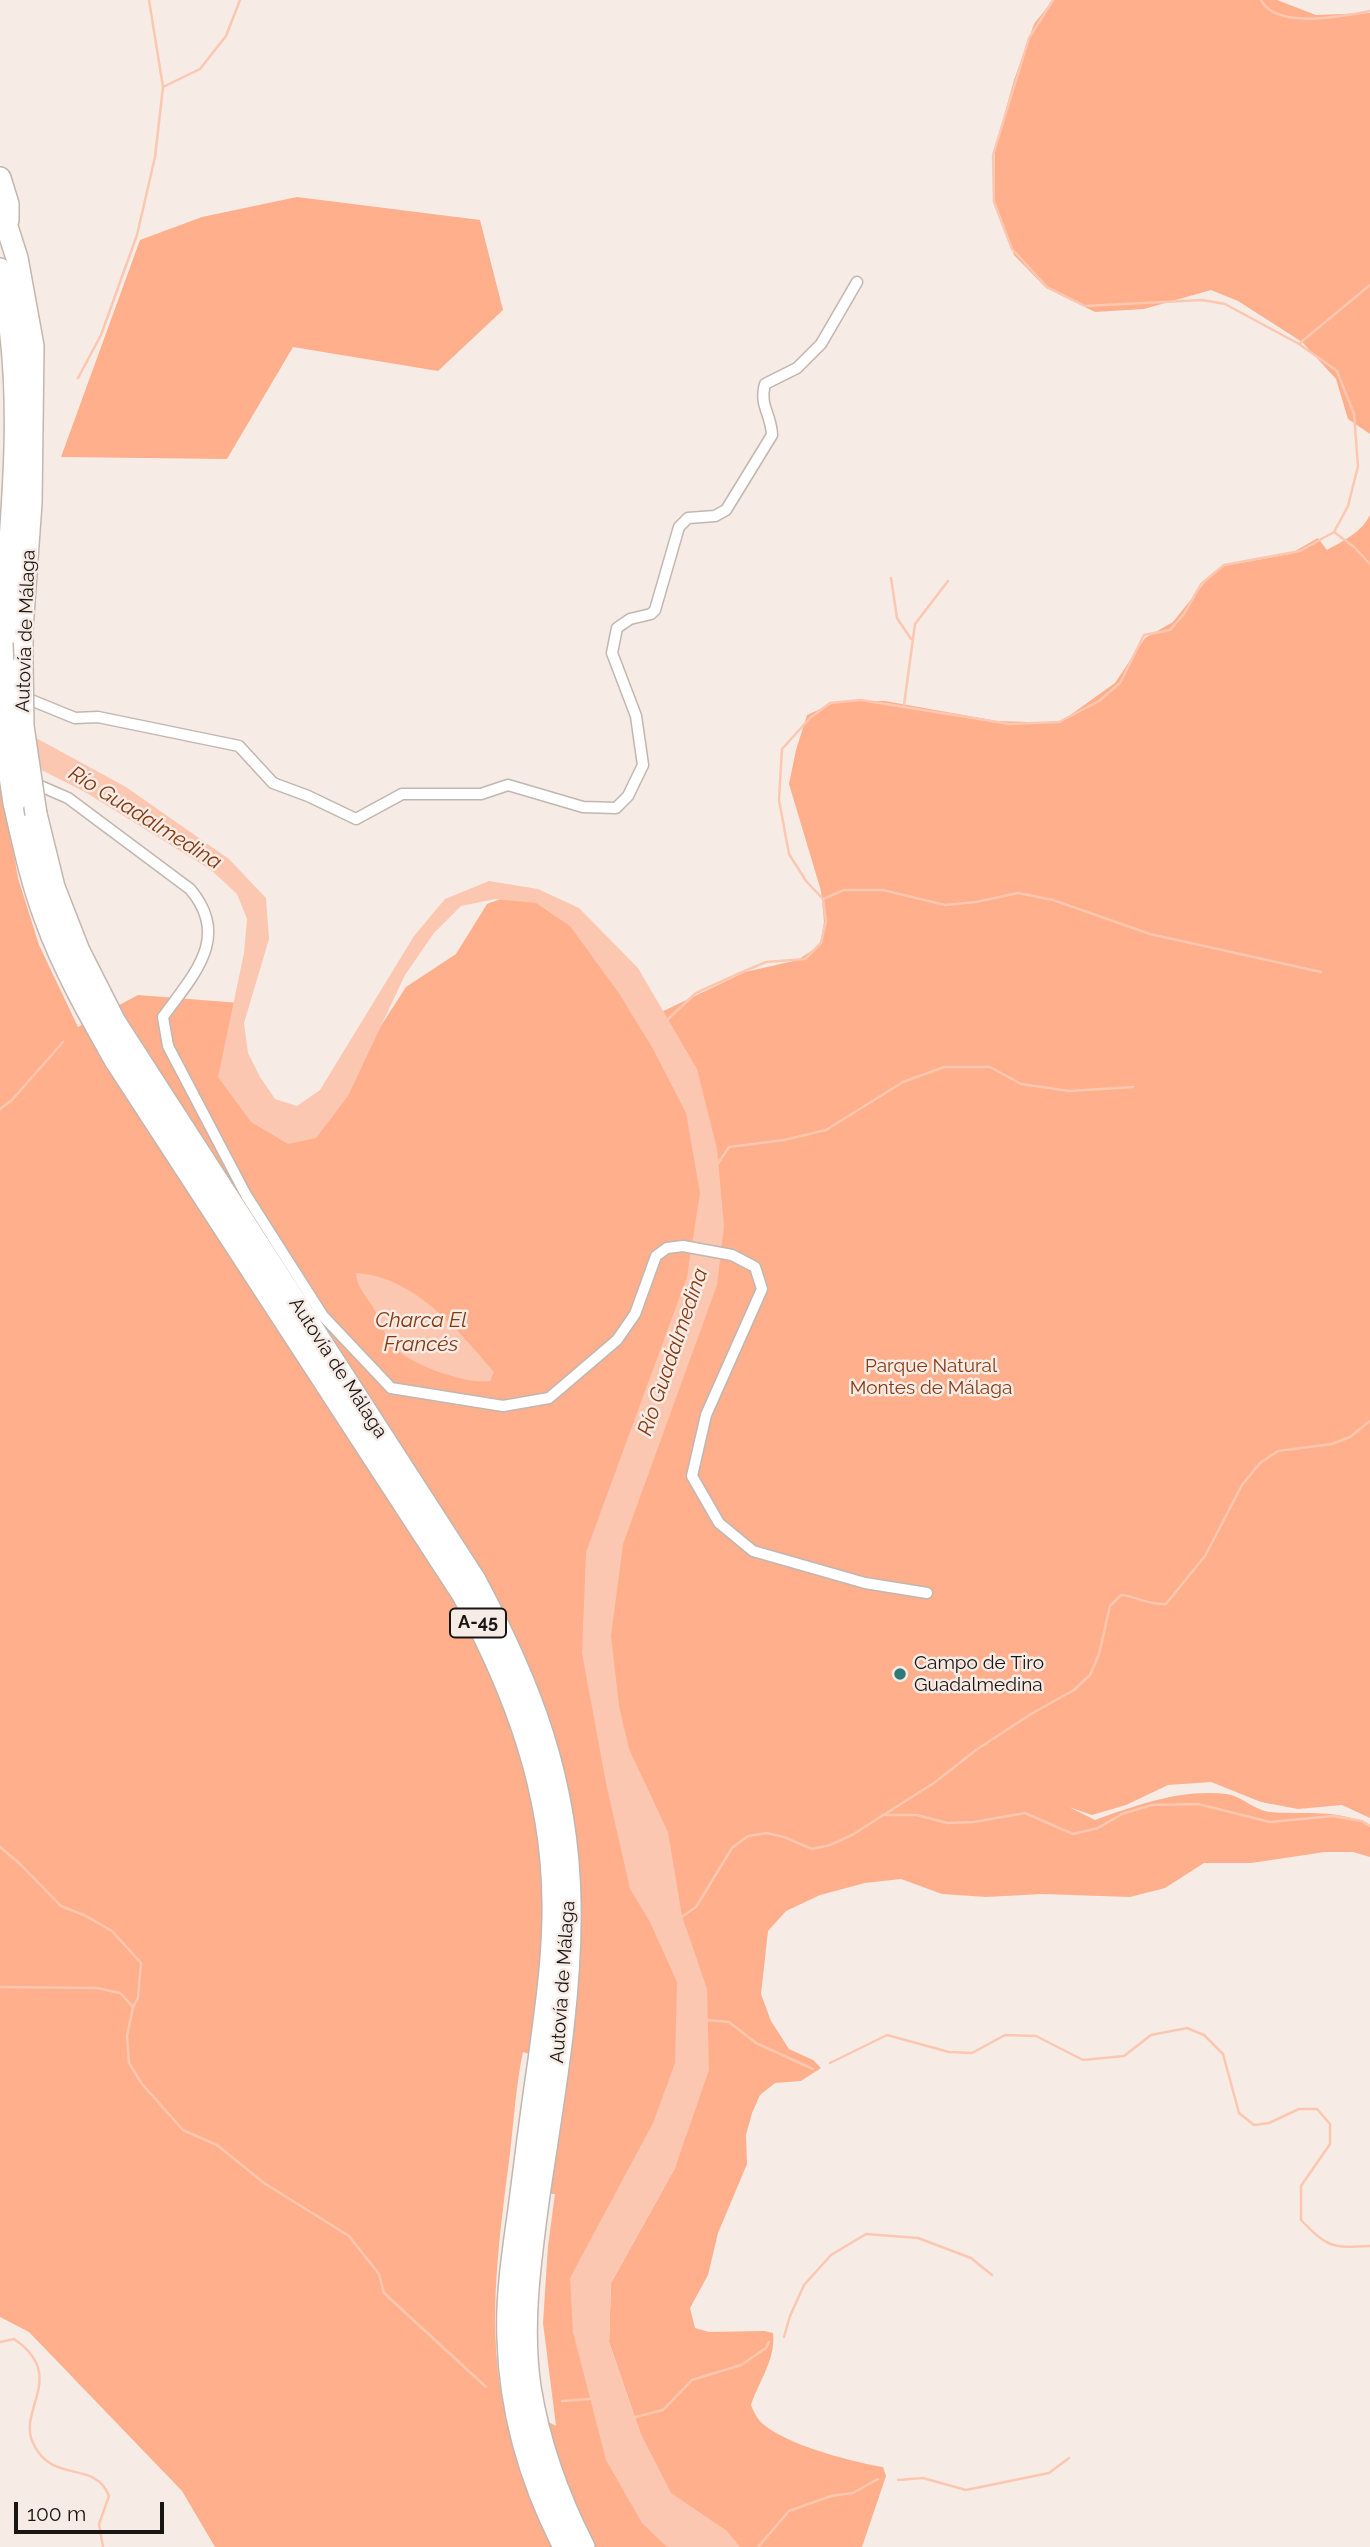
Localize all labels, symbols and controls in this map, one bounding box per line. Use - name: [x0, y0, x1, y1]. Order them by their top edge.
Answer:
- street label: Autovía de Málaga: [12, 549, 40, 713]
- water label: Río Guadalmedina: [64, 761, 226, 875]
- water label: Río Guadalmedina: [633, 1265, 713, 1439]
- street label: Autovía de Málaga: [284, 1293, 392, 1443]
- water label: Charca El Francés: [375, 1308, 467, 1358]
- park label: Parque Natural Montes de Málaga: [850, 1355, 1012, 1399]
- road number: A-45: [450, 1608, 506, 1638]
- place label: Campo de Tiro Guadalmedina: [914, 1652, 1044, 1696]
- marker: Campo de Tiro Guadalmedina: [892, 1666, 908, 1682]
- street label: Autovía de Málaga: [546, 1900, 580, 2064]
- scale bar: [18, 2488, 168, 2532]
- text: 100 m: [27, 2501, 86, 2526]

